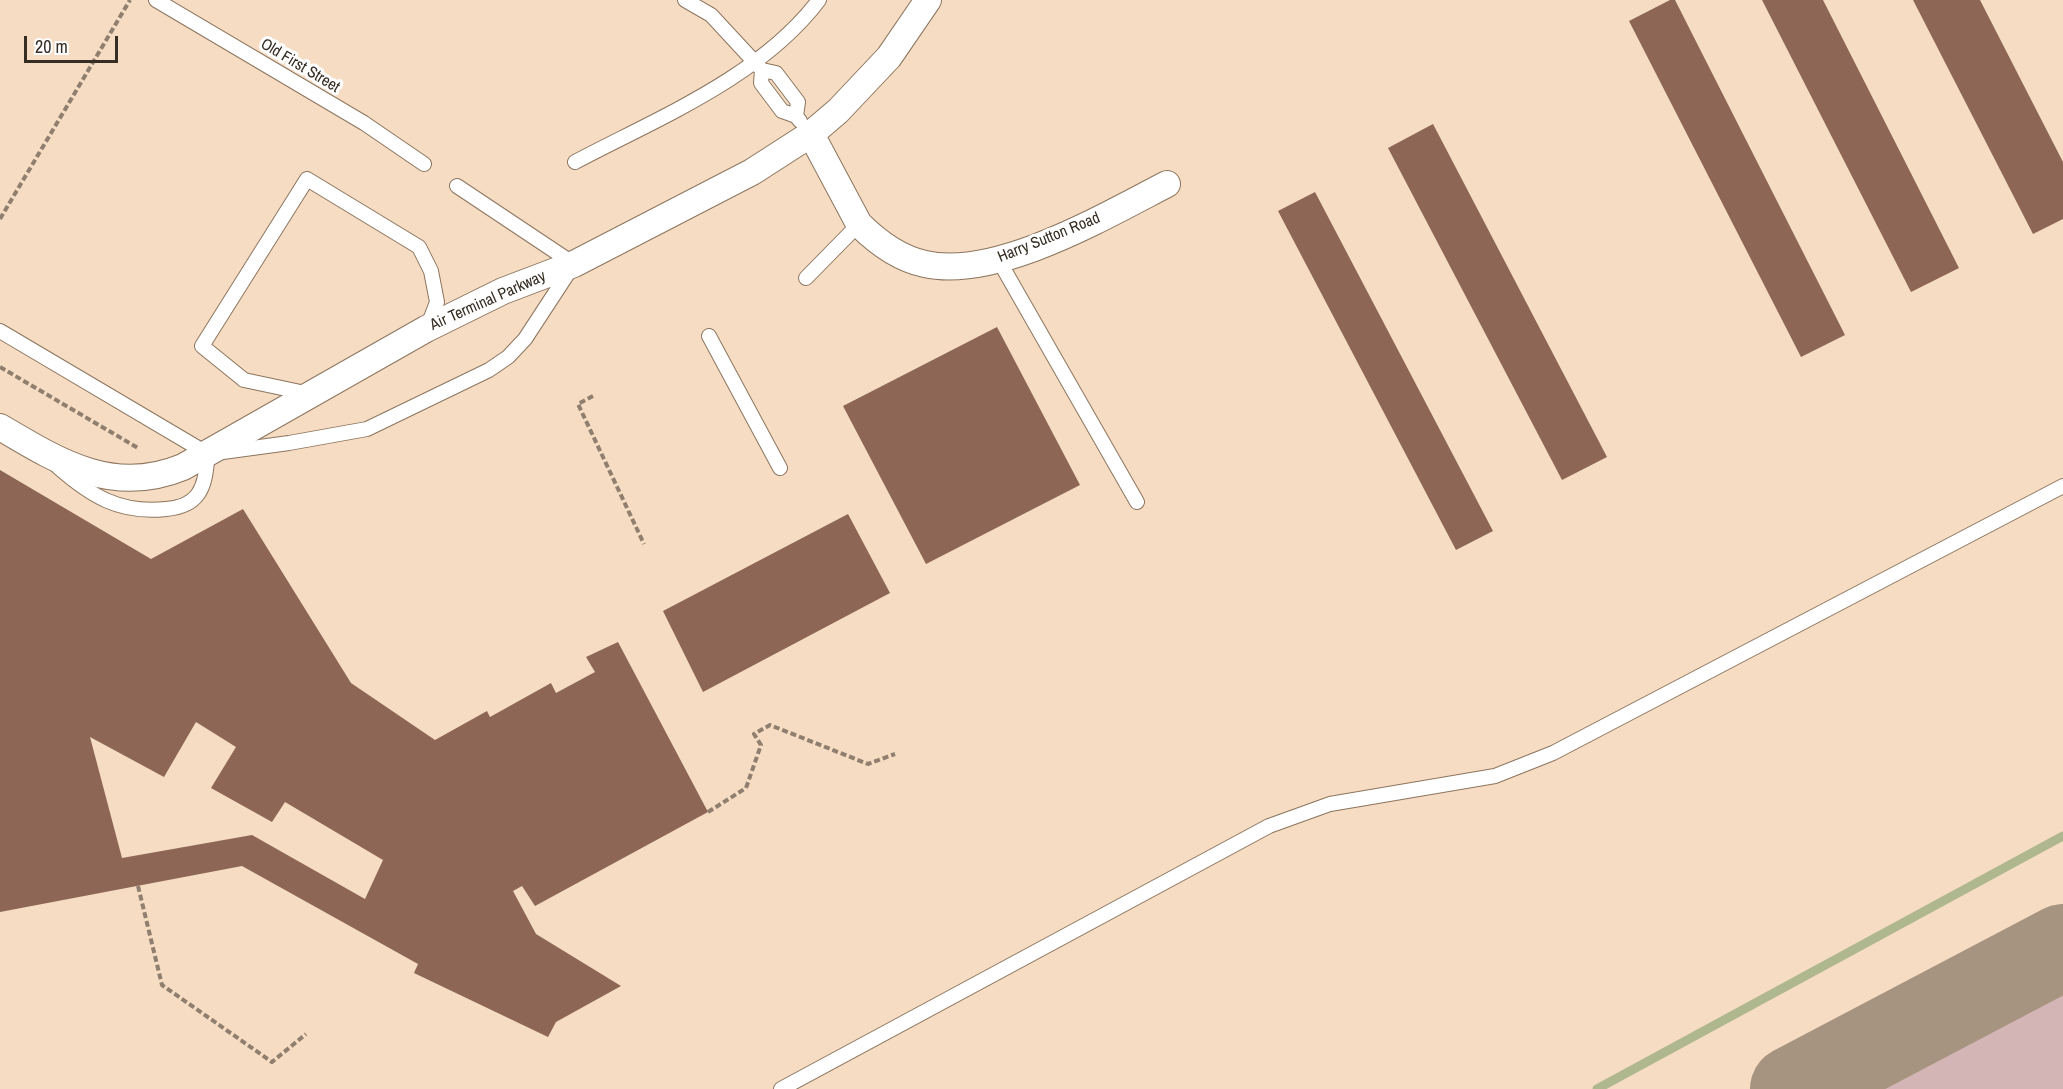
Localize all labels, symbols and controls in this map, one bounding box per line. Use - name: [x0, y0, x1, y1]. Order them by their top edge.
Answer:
- scale bar: [27, 24, 122, 62]
- text: 20 m: [35, 34, 68, 59]
- street label: Old First Street: [257, 35, 343, 97]
- street label: Harry Sutton Road: [995, 209, 1103, 267]
- street label: Air Terminal Parkway: [427, 267, 549, 335]

